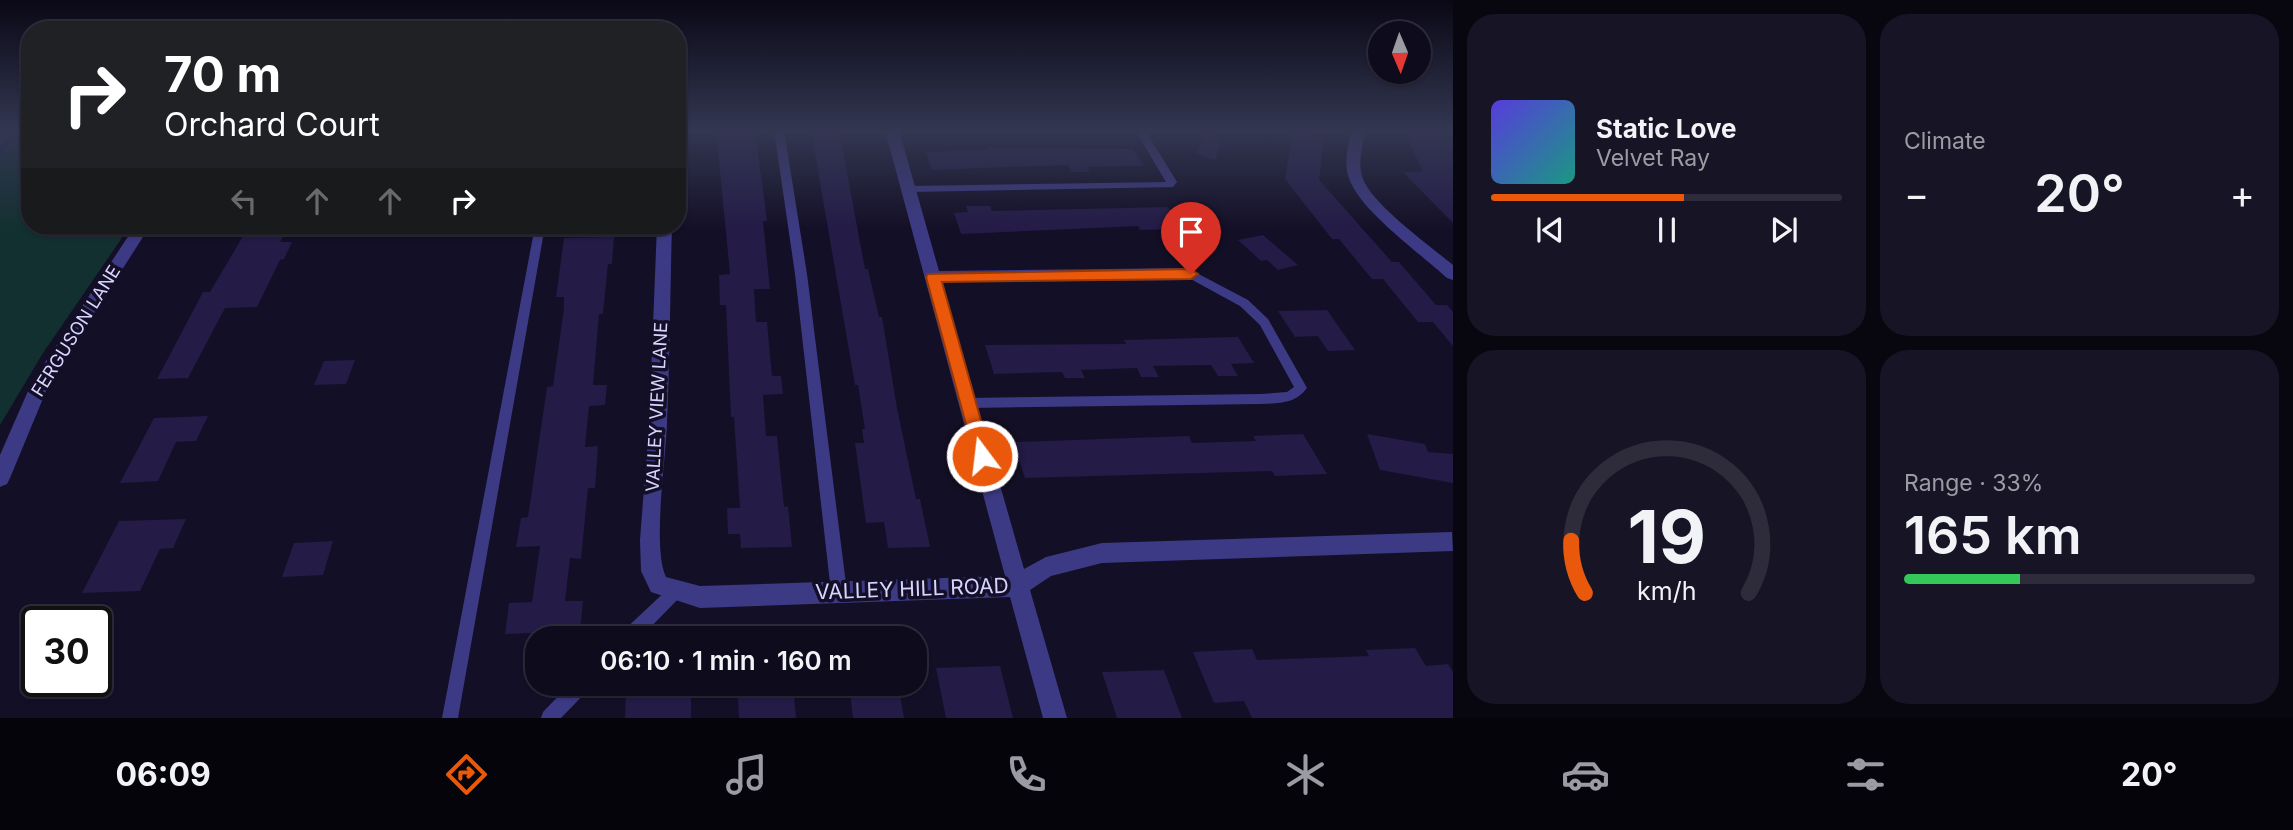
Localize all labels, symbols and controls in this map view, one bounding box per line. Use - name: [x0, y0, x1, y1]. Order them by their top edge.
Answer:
- north arrow: [1368, 21, 1432, 84]
- map controls: [1368, 21, 1431, 84]
- text: 70 m: [164, 45, 281, 104]
- icon: right: [49, 49, 140, 140]
- text: Orchard Court: [164, 105, 380, 144]
- text: Static Love: [1596, 113, 1737, 144]
- text: Climate: [1904, 127, 1986, 155]
- text: Velvet Ray: [1596, 144, 1710, 172]
- text: 20°: [2034, 162, 2125, 225]
- text: −: [1904, 171, 1929, 217]
- text: +: [2230, 171, 2255, 217]
- icon: left: [225, 182, 263, 220]
- icon: ahead: [298, 182, 336, 220]
- icon: ahead: [371, 182, 409, 220]
- icon: right: [444, 182, 482, 220]
- pin: [1161, 202, 1221, 274]
- icon: previous: [1531, 211, 1569, 249]
- icon: pause: [1648, 211, 1686, 249]
- icon: next: [1765, 211, 1803, 249]
- icon: arrive: [1172, 213, 1210, 251]
- street label: FERGUSON LANE: [27, 261, 124, 400]
- street label: VALLEY VIEW LANE: [642, 322, 671, 492]
- position arrow: [945, 419, 1019, 493]
- text: Range · 33%: [1904, 469, 2043, 497]
- text: 19: [1627, 492, 1706, 581]
- text: 165 km: [1904, 504, 2081, 567]
- street label: VALLEY HILL ROAD: [815, 573, 1009, 604]
- text: km/h: [1637, 576, 1696, 606]
- speed limit sign: 30: [21, 606, 112, 697]
- text: 06:10 · 1 min · 160 m: [600, 645, 852, 676]
- icon: directions: [442, 750, 491, 799]
- icon: music: [722, 750, 771, 799]
- icon: phone: [1002, 750, 1051, 799]
- icon: climate: [1281, 750, 1330, 799]
- icon: car: [1561, 750, 1610, 799]
- icon: filters: [1841, 750, 1890, 799]
- text: 06:09: [115, 755, 211, 794]
- text: 20°: [2121, 755, 2178, 794]

